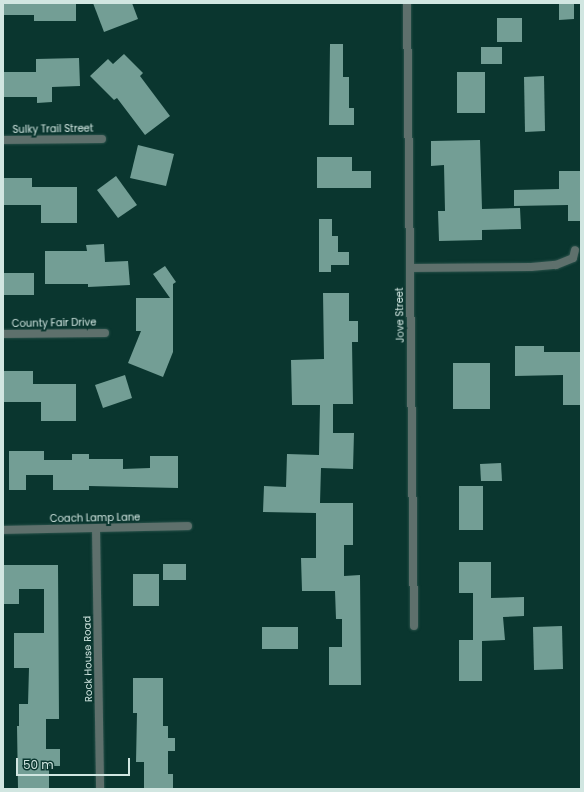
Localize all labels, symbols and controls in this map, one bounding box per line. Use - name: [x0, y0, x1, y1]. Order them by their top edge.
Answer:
- street label: Sulky Trail Street: [12, 122, 94, 136]
- street label: Jove Street: [394, 287, 406, 343]
- street label: County Fair Drive: [12, 316, 96, 330]
- street label: Coach Lamp Lane: [50, 511, 140, 525]
- street label: Rock House Road: [81, 616, 95, 702]
- scale bar: [18, 750, 132, 776]
- text: 50 m: [23, 756, 54, 773]

